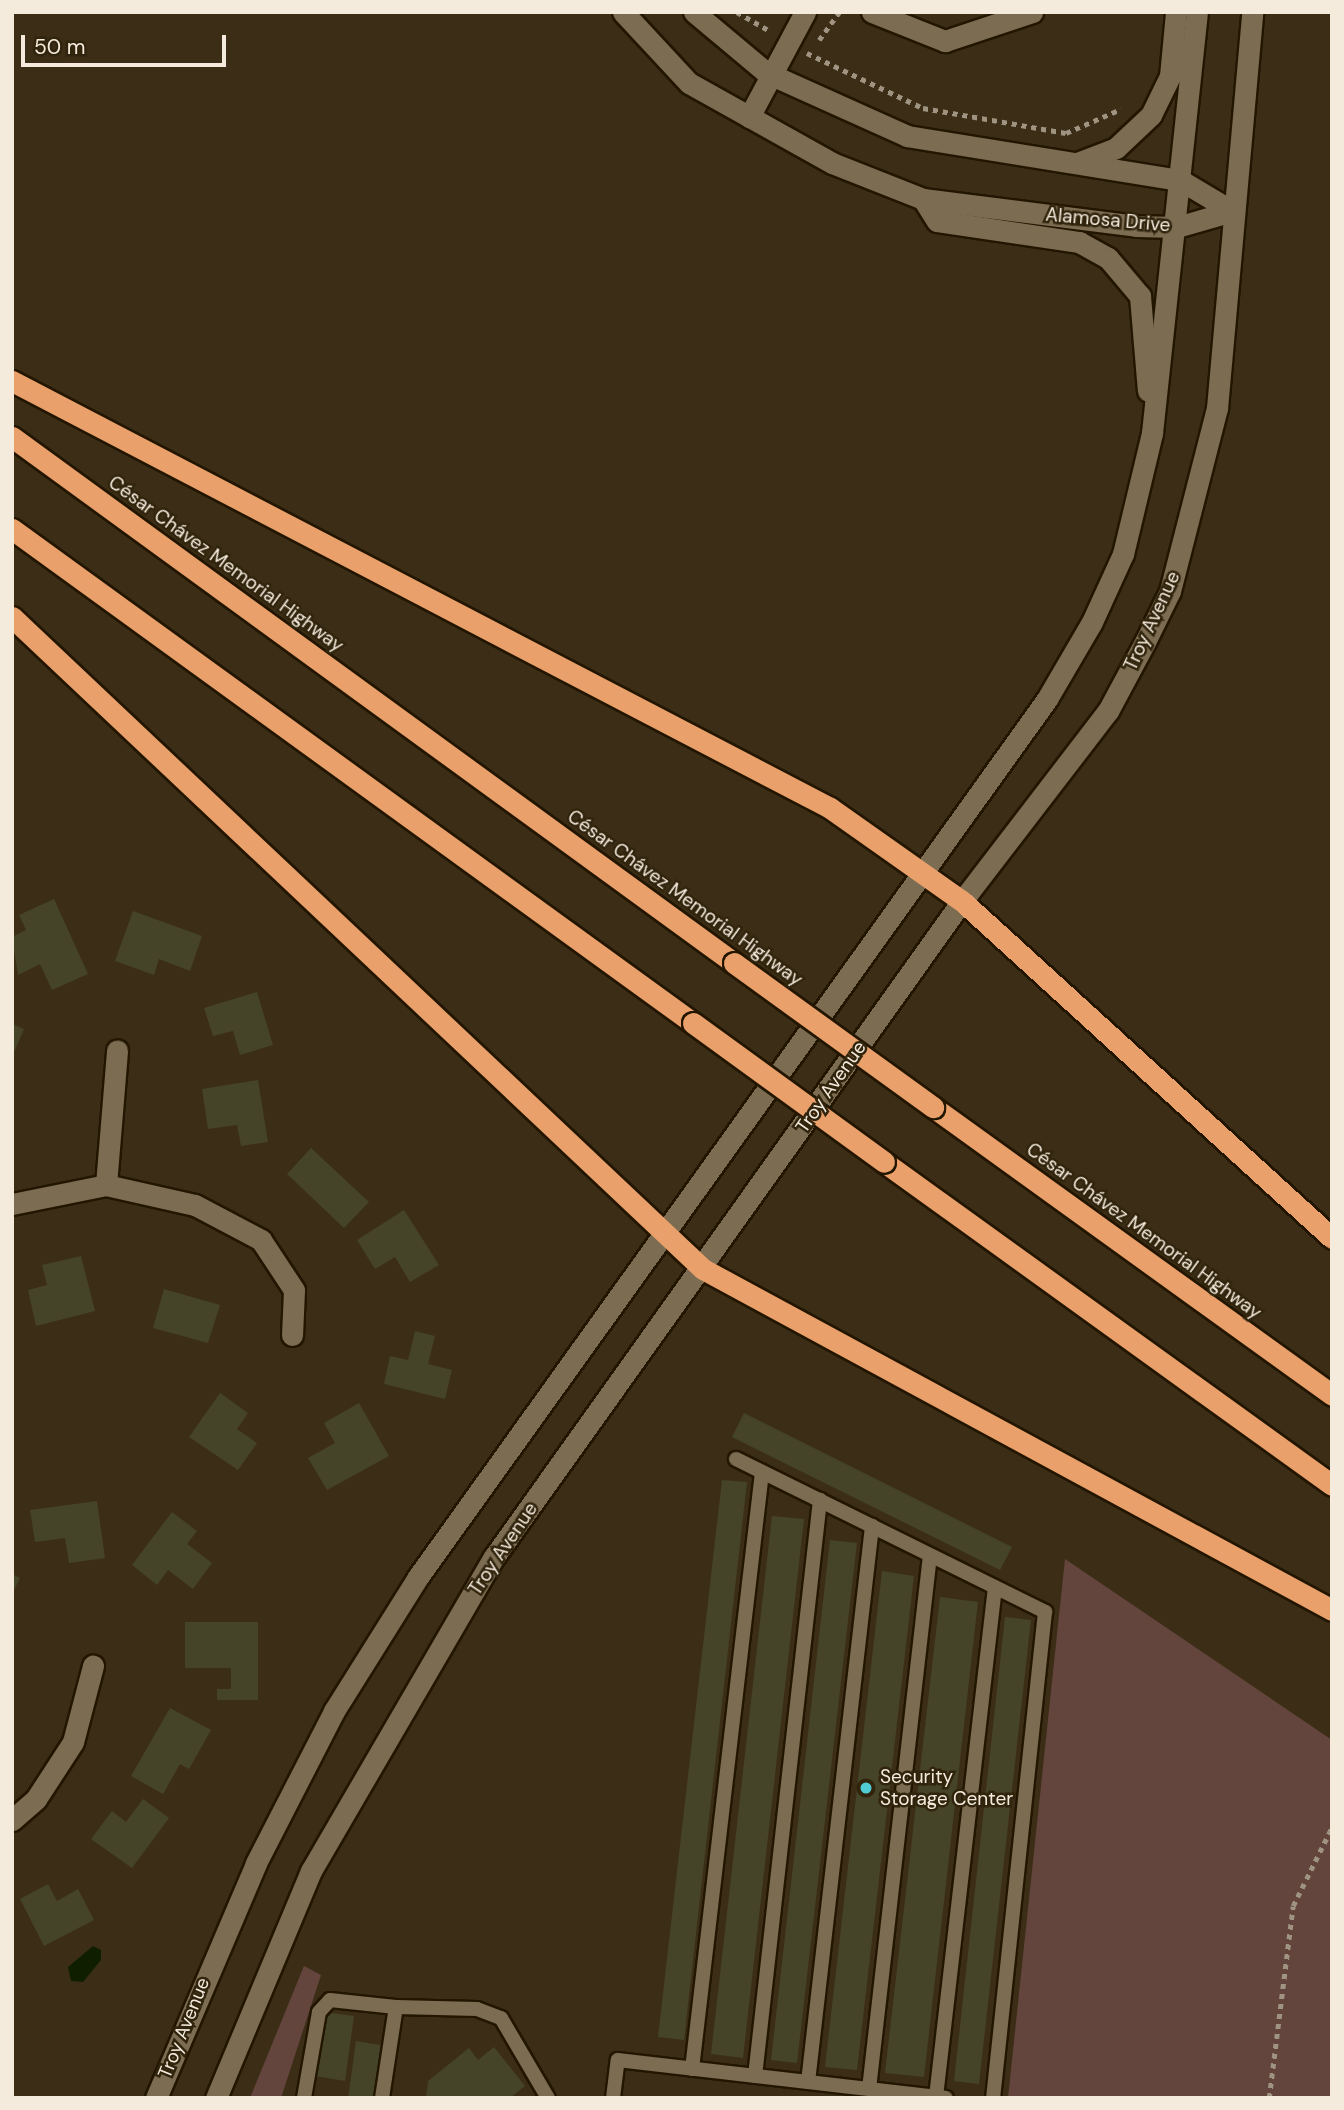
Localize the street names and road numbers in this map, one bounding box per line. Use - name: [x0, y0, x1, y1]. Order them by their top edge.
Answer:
- street label: Alamosa Drive: [1045, 203, 1171, 237]
- street label: César Chávez Memorial Highway: [104, 471, 348, 657]
- street label: Troy Avenue: [1119, 568, 1185, 674]
- street label: César Chávez Memorial Highway: [563, 805, 807, 991]
- street label: Troy Avenue: [791, 1037, 871, 1137]
- street label: César Chávez Memorial Highway: [1022, 1138, 1266, 1324]
- street label: Troy Avenue: [464, 1498, 542, 1600]
- street label: Troy Avenue: [153, 1974, 215, 2082]

